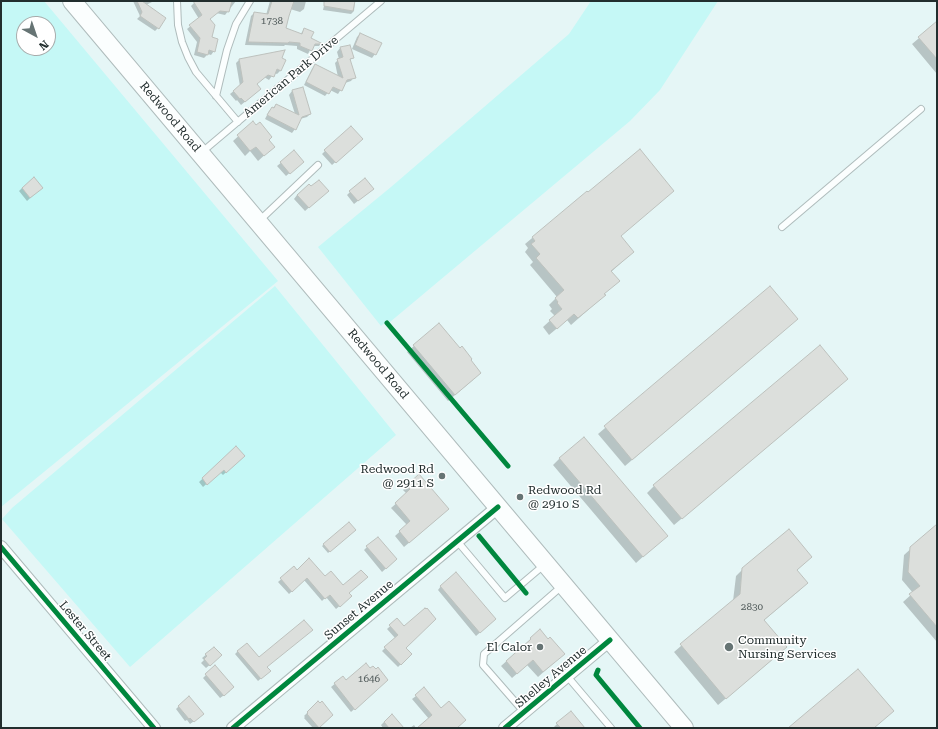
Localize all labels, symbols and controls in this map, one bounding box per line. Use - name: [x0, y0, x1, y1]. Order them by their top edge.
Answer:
- house number: 1738: [261, 15, 283, 27]
- north arrow: [16, 16, 56, 56]
- street label: American Park Drive: [241, 33, 341, 121]
- text: N: [36, 37, 51, 53]
- street label: Redwood Road: [136, 79, 204, 155]
- street label: Redwood Road: [344, 326, 412, 402]
- place label: Redwood Rd @ 2911 S: [361, 462, 434, 490]
- marker: Redwood Rd @ 2911 S: [437, 471, 447, 481]
- place label: Redwood Rd @ 2910 S: [528, 483, 601, 511]
- marker: Redwood Rd @ 2910 S: [515, 492, 525, 502]
- street label: Sunset Avenue: [322, 577, 396, 643]
- street label: Lester Street: [56, 598, 114, 664]
- house number: 2830: [741, 601, 763, 613]
- place label: Community Nursing Services: [738, 633, 836, 661]
- place label: El Calor: [486, 640, 532, 654]
- marker: Community Nursing Services: [723, 641, 735, 653]
- marker: El Calor: [535, 642, 545, 652]
- street label: Shelley Avenue: [512, 643, 590, 711]
- house number: 1646: [358, 673, 380, 685]

